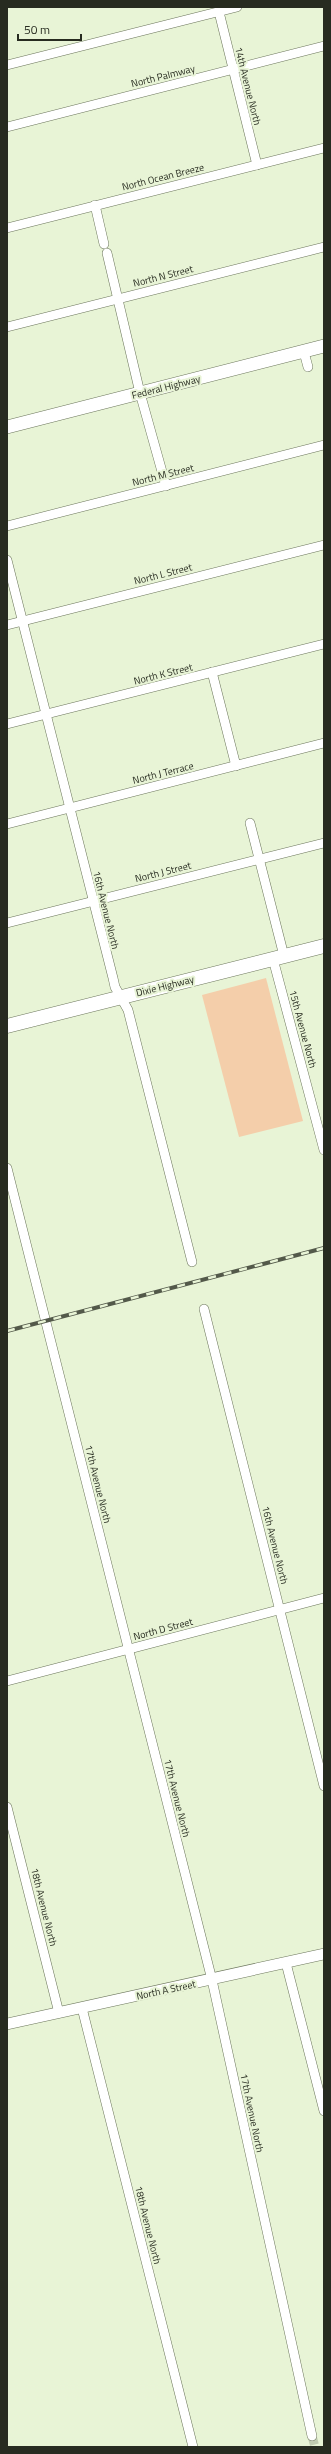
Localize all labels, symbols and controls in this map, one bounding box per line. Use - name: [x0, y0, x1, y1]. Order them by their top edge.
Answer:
- scale bar: [18, 16, 81, 42]
- text: 50 m: [24, 20, 50, 39]
- street label: 14th Avenue North: [231, 45, 265, 127]
- street label: North Palmway: [129, 61, 197, 91]
- street label: North Ocean Breeze: [120, 160, 206, 194]
- street label: North N Street: [131, 261, 195, 291]
- street label: Federal Highway: [130, 371, 202, 403]
- street label: North M Street: [131, 460, 196, 490]
- street label: North L Street: [132, 559, 194, 588]
- street label: North K Street: [132, 659, 194, 689]
- street label: North J Terrace: [131, 758, 195, 788]
- street label: North J Street: [133, 858, 193, 886]
- street label: 16th Avenue North: [89, 869, 123, 951]
- street label: Dixie Highway: [134, 972, 196, 1000]
- street label: 15th Avenue North: [285, 988, 321, 1070]
- street label: 17th Avenue North: [81, 1443, 115, 1525]
- street label: 16th Avenue North: [258, 1504, 292, 1586]
- street label: North D Street: [132, 1614, 195, 1644]
- street label: 17th Avenue North: [160, 1757, 194, 1839]
- street label: 18th Avenue North: [27, 1866, 61, 1948]
- street label: North A Street: [135, 1976, 198, 2004]
- street label: 17th Avenue North: [236, 2072, 268, 2154]
- street label: 18th Avenue North: [131, 2184, 165, 2266]

